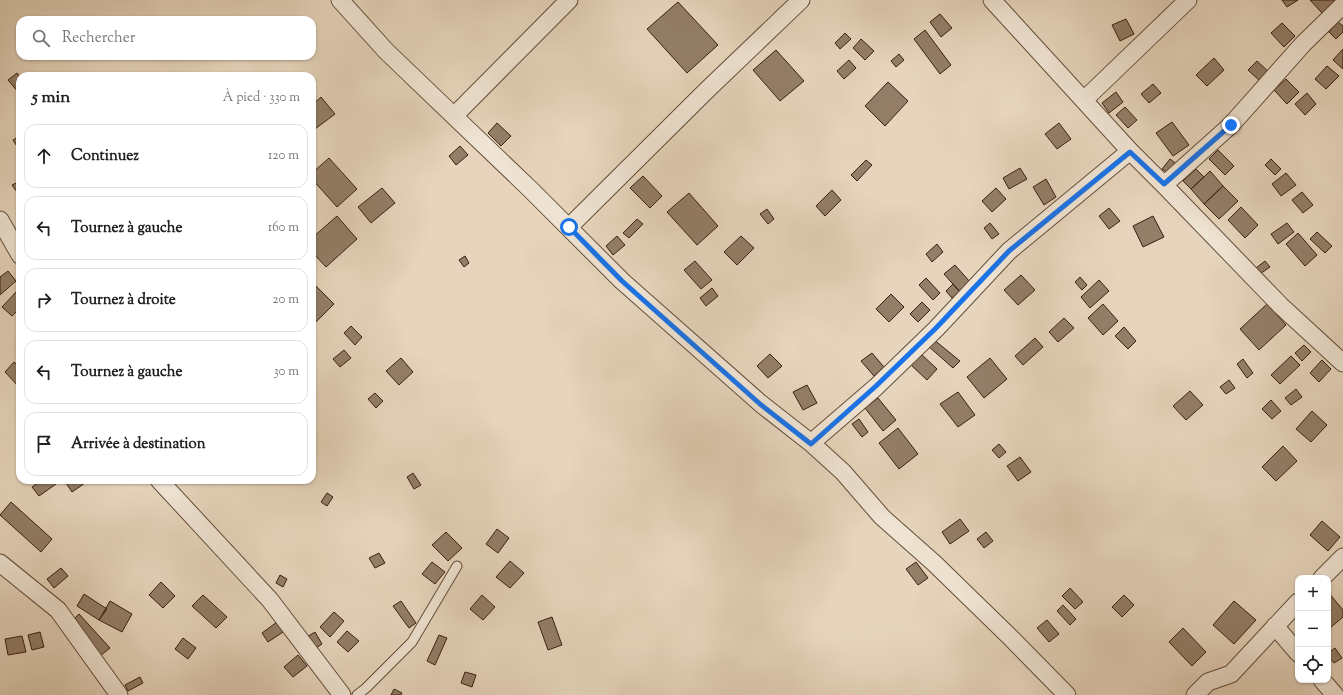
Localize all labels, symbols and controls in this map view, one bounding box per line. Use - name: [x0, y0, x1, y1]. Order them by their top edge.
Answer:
- search box: [16, 16, 316, 60]
- icon: search: [30, 27, 52, 49]
- text: Rechercher: [62, 28, 135, 49]
- text: 5 min: [32, 86, 70, 110]
- text: À pied · 330 m: [223, 89, 300, 107]
- route end: [1222, 116, 1240, 134]
- icon: ahead: [33, 145, 55, 167]
- text: Continuez: [71, 146, 139, 167]
- text: 120 m: [268, 147, 299, 165]
- icon: left: [33, 217, 55, 239]
- text: Tournez à gauche: [71, 218, 182, 239]
- route start: [560, 218, 578, 236]
- text: 160 m: [268, 219, 299, 237]
- icon: right: [33, 289, 55, 311]
- text: Tournez à droite: [71, 290, 176, 311]
- text: 20 m: [273, 291, 299, 309]
- icon: left: [33, 361, 55, 383]
- text: Tournez à gauche: [71, 362, 182, 383]
- text: 30 m: [273, 363, 299, 381]
- icon: arrive: [33, 433, 55, 455]
- text: Arrivée à destination: [71, 434, 206, 455]
- map controls: [1295, 575, 1331, 683]
- button: +: [1295, 575, 1331, 611]
- button: −: [1295, 611, 1331, 647]
- button: locate: [1295, 647, 1331, 683]

